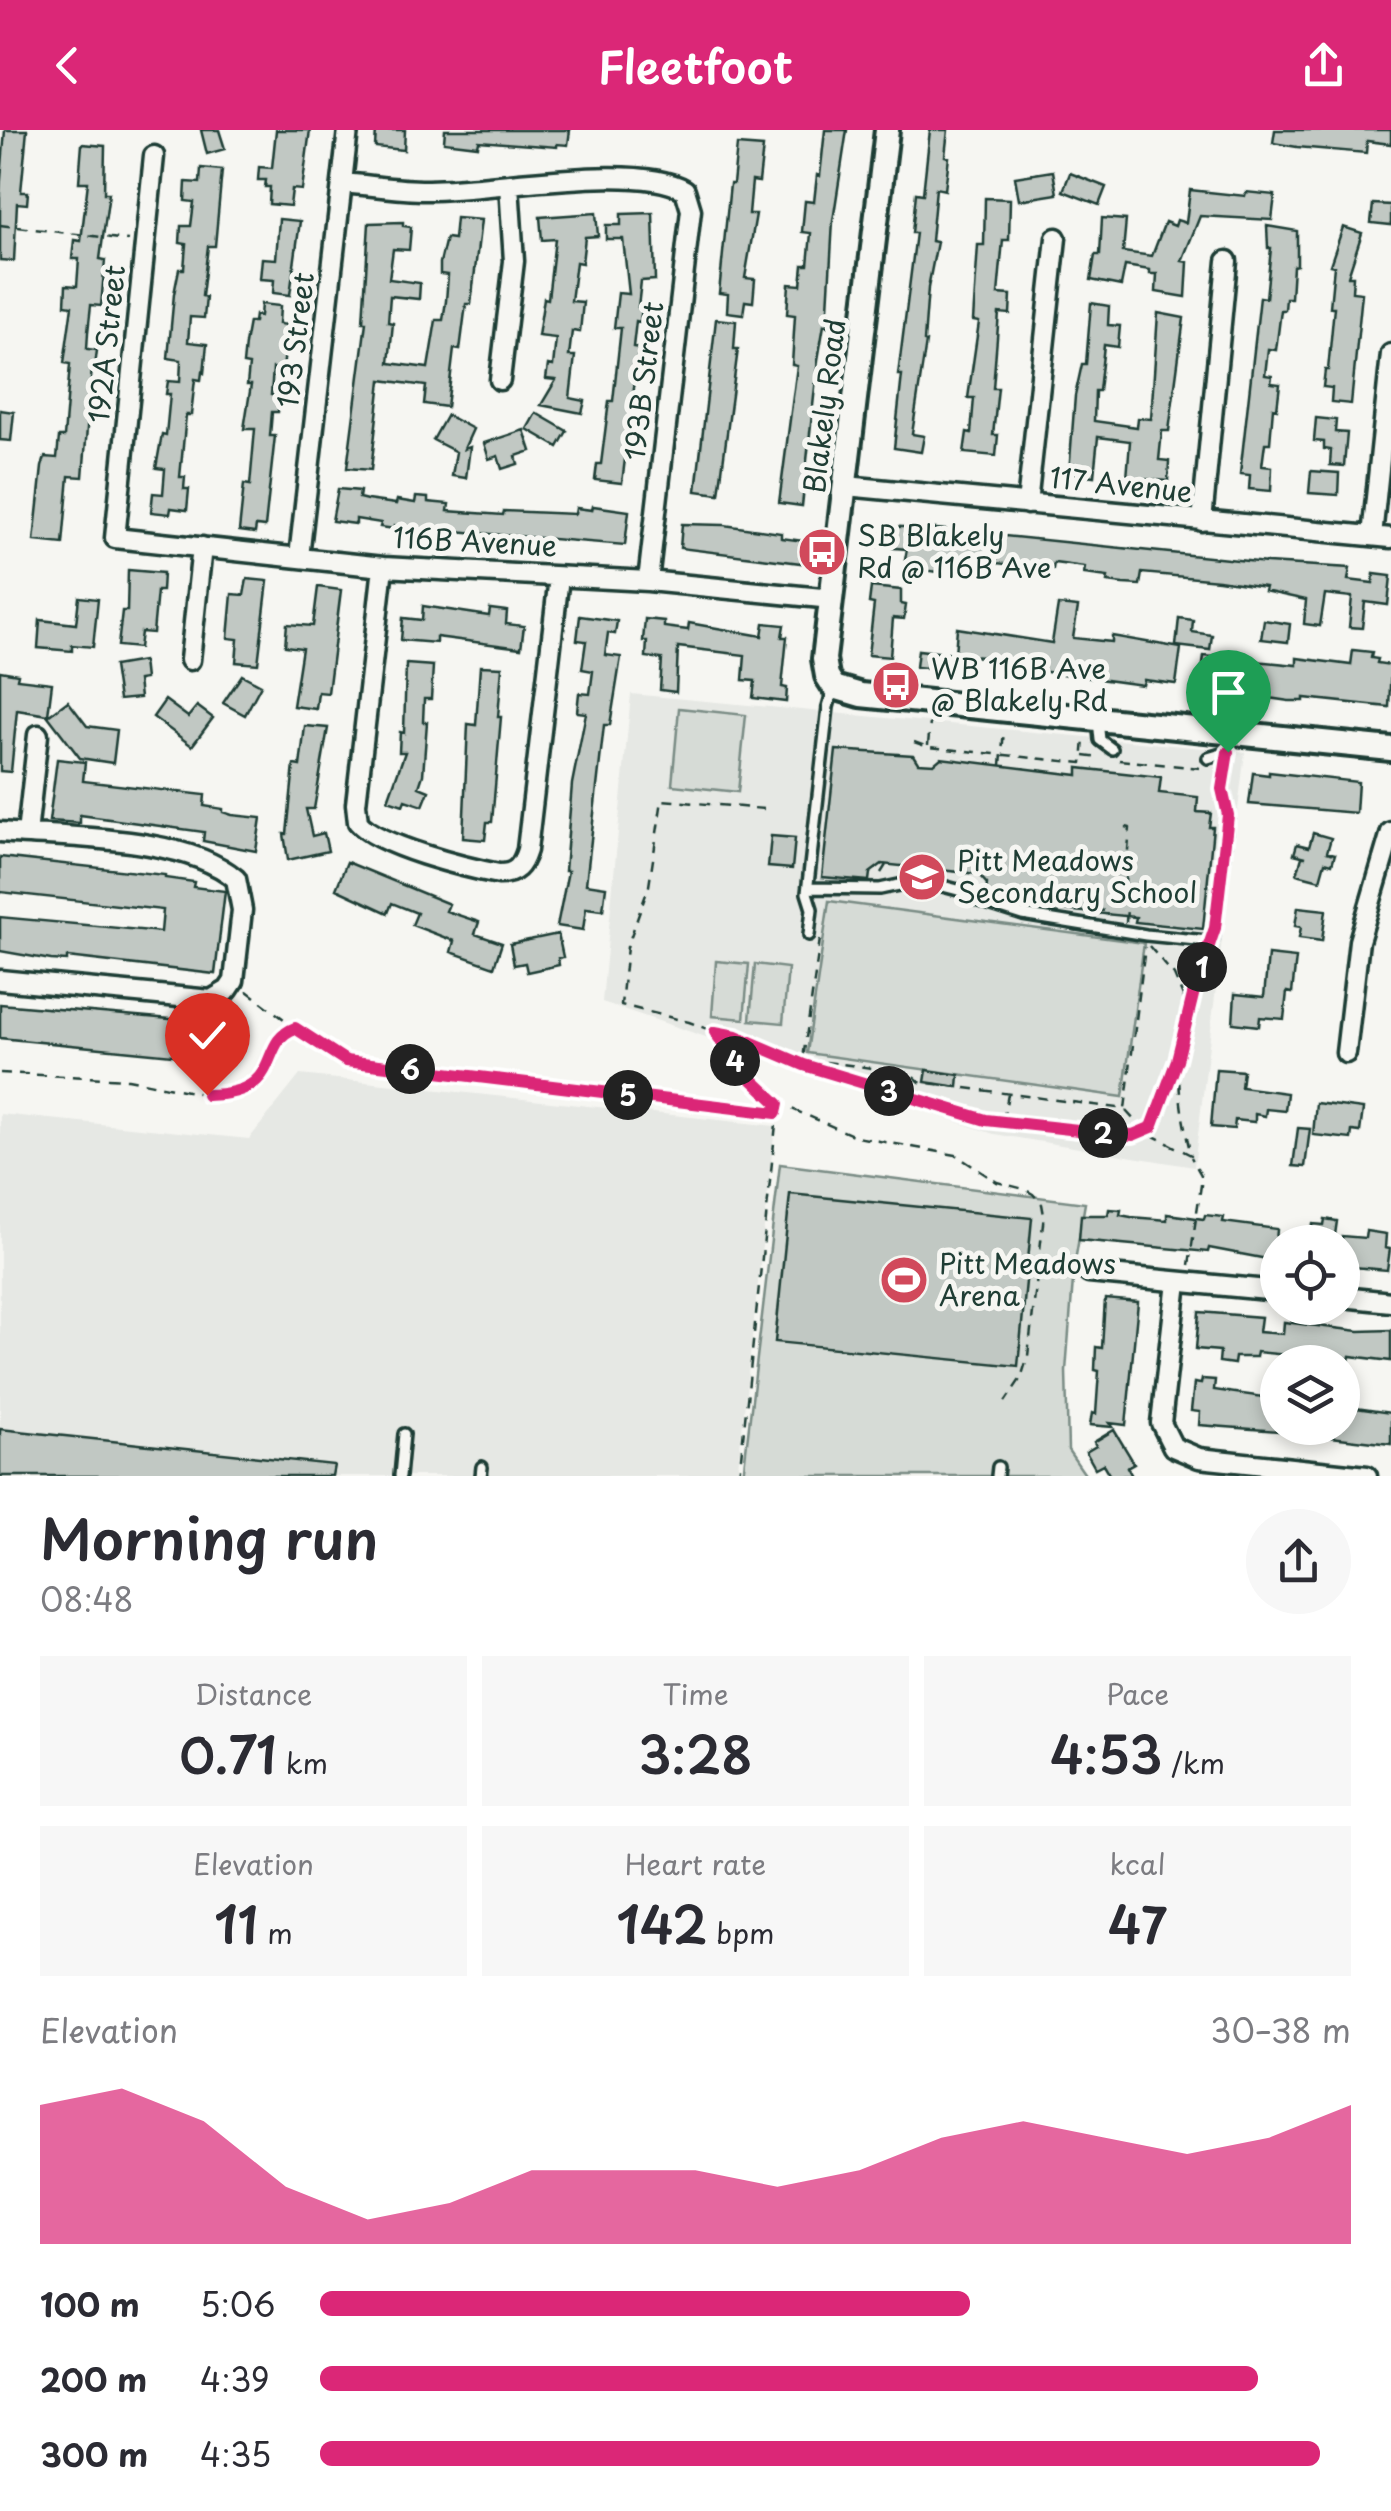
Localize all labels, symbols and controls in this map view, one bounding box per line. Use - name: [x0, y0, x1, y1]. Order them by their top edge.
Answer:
- text: Fleetfoot: [598, 31, 793, 99]
- icon: back: [40, 38, 95, 93]
- icon: share: [1296, 38, 1351, 93]
- street label: 192A Street: [76, 263, 135, 425]
- street label: 193 Street: [265, 270, 324, 410]
- street label: 193B Street: [611, 299, 674, 463]
- street label: Blakely Road: [791, 316, 856, 496]
- street label: 117 Avenue: [1048, 455, 1195, 512]
- place label: SB Blakely Rd @ 116B Ave: [857, 513, 1052, 588]
- street label: 116B Avenue: [392, 515, 558, 566]
- bus stop icon: SB Blakely Rd @ 116B Ave: [796, 526, 848, 578]
- place label: WB 116B Ave @ Blakely Rd: [931, 646, 1108, 721]
- pin: [1186, 650, 1271, 753]
- bus stop icon: WB 116B Ave @ Blakely Rd: [870, 659, 922, 711]
- icon: arrive: [1201, 665, 1256, 720]
- place label: Pitt Meadows Secondary School: [957, 838, 1197, 913]
- school or university icon: Pitt Meadows Secondary School: [896, 851, 948, 903]
- pin: 1: [1177, 942, 1227, 992]
- text: 1: [1195, 945, 1209, 988]
- pin: [165, 993, 250, 1096]
- icon: check: [180, 1008, 235, 1063]
- pin: 4: [710, 1036, 760, 1086]
- text: 4: [725, 1039, 745, 1082]
- pin: 6: [385, 1044, 435, 1094]
- text: 6: [400, 1047, 420, 1090]
- pin: 3: [864, 1066, 914, 1116]
- text: 3: [880, 1069, 898, 1112]
- pin: 5: [603, 1070, 653, 1120]
- text: 5: [619, 1073, 637, 1116]
- pin: 2: [1078, 1108, 1128, 1158]
- text: 2: [1093, 1111, 1113, 1154]
- map controls: [1260, 1225, 1360, 1445]
- button: locate: [1260, 1225, 1360, 1325]
- place label: Pitt Meadows Arena: [939, 1241, 1116, 1316]
- sports icon: Pitt Meadows Arena: [878, 1254, 930, 1306]
- button: layers: [1260, 1345, 1360, 1445]
- text: Morning run: [40, 1496, 378, 1579]
- button: share: [1246, 1509, 1351, 1614]
- text: 08:48: [40, 1575, 133, 1623]
- text: Distance: [195, 1672, 312, 1715]
- text: Time: [662, 1672, 729, 1715]
- text: Pace: [1106, 1672, 1169, 1715]
- text: 0.71: [179, 1715, 277, 1791]
- text: 3:28: [639, 1715, 752, 1791]
- text: 4:53: [1050, 1715, 1162, 1791]
- text: km: [277, 1741, 328, 1784]
- text: /km: [1162, 1741, 1225, 1784]
- text: Elevation: [193, 1842, 314, 1885]
- text: Heart rate: [625, 1842, 766, 1885]
- text: kcal: [1110, 1842, 1165, 1885]
- text: 11: [214, 1885, 258, 1961]
- text: 142: [616, 1885, 707, 1961]
- text: 47: [1108, 1885, 1167, 1961]
- text: m: [258, 1911, 293, 1954]
- text: bpm: [707, 1911, 775, 1954]
- text: Elevation: [40, 2006, 178, 2054]
- text: 30–38 m: [1210, 2006, 1351, 2054]
- text: 100 m: [40, 2280, 140, 2328]
- text: 5:06: [200, 2280, 276, 2328]
- text: 200 m: [40, 2355, 147, 2403]
- text: 4:39: [200, 2355, 269, 2403]
- text: 300 m: [40, 2430, 148, 2478]
- text: 4:35: [200, 2430, 271, 2478]

